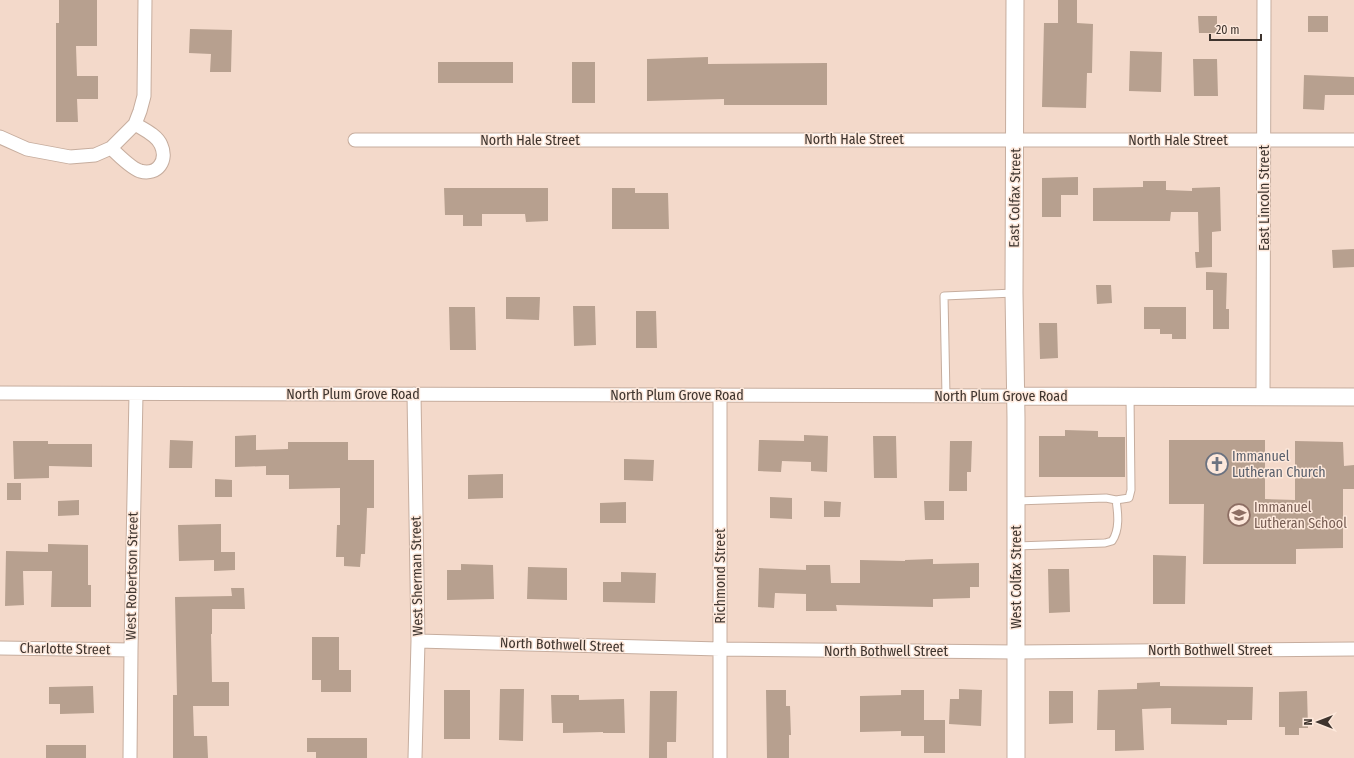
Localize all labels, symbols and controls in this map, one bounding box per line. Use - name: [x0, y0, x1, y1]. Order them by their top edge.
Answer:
- scale bar: [1210, 16, 1261, 42]
- text: 20 m: [1216, 23, 1240, 37]
- street label: North Hale Street: [804, 131, 904, 148]
- street label: North Hale Street: [480, 132, 580, 149]
- street label: North Hale Street: [1128, 132, 1228, 149]
- street label: East Lincoln Street: [1256, 145, 1273, 251]
- street label: East Colfax Street: [1006, 148, 1024, 248]
- street label: North Plum Grove Road: [286, 386, 420, 403]
- street label: North Plum Grove Road: [610, 387, 744, 404]
- street label: North Plum Grove Road: [934, 388, 1068, 405]
- place label: Immanuel Lutheran Church: [1232, 448, 1326, 481]
- church icon: Immanuel Lutheran Church: [1204, 451, 1230, 477]
- place label: Immanuel Lutheran School: [1254, 499, 1347, 532]
- school or university icon: Immanuel Lutheran School: [1226, 502, 1252, 528]
- street label: West Robertson Street: [122, 511, 142, 640]
- street label: West Sherman Street: [407, 515, 427, 636]
- street label: West Colfax Street: [1008, 525, 1025, 629]
- street label: Richmond Street: [712, 528, 729, 624]
- street label: North Bothwell Street: [500, 634, 625, 656]
- street label: Charlotte Street: [20, 640, 111, 658]
- street label: North Bothwell Street: [1148, 642, 1273, 659]
- street label: North Bothwell Street: [824, 643, 949, 660]
- north arrow: [1298, 702, 1338, 742]
- text: N: [1302, 719, 1315, 725]

